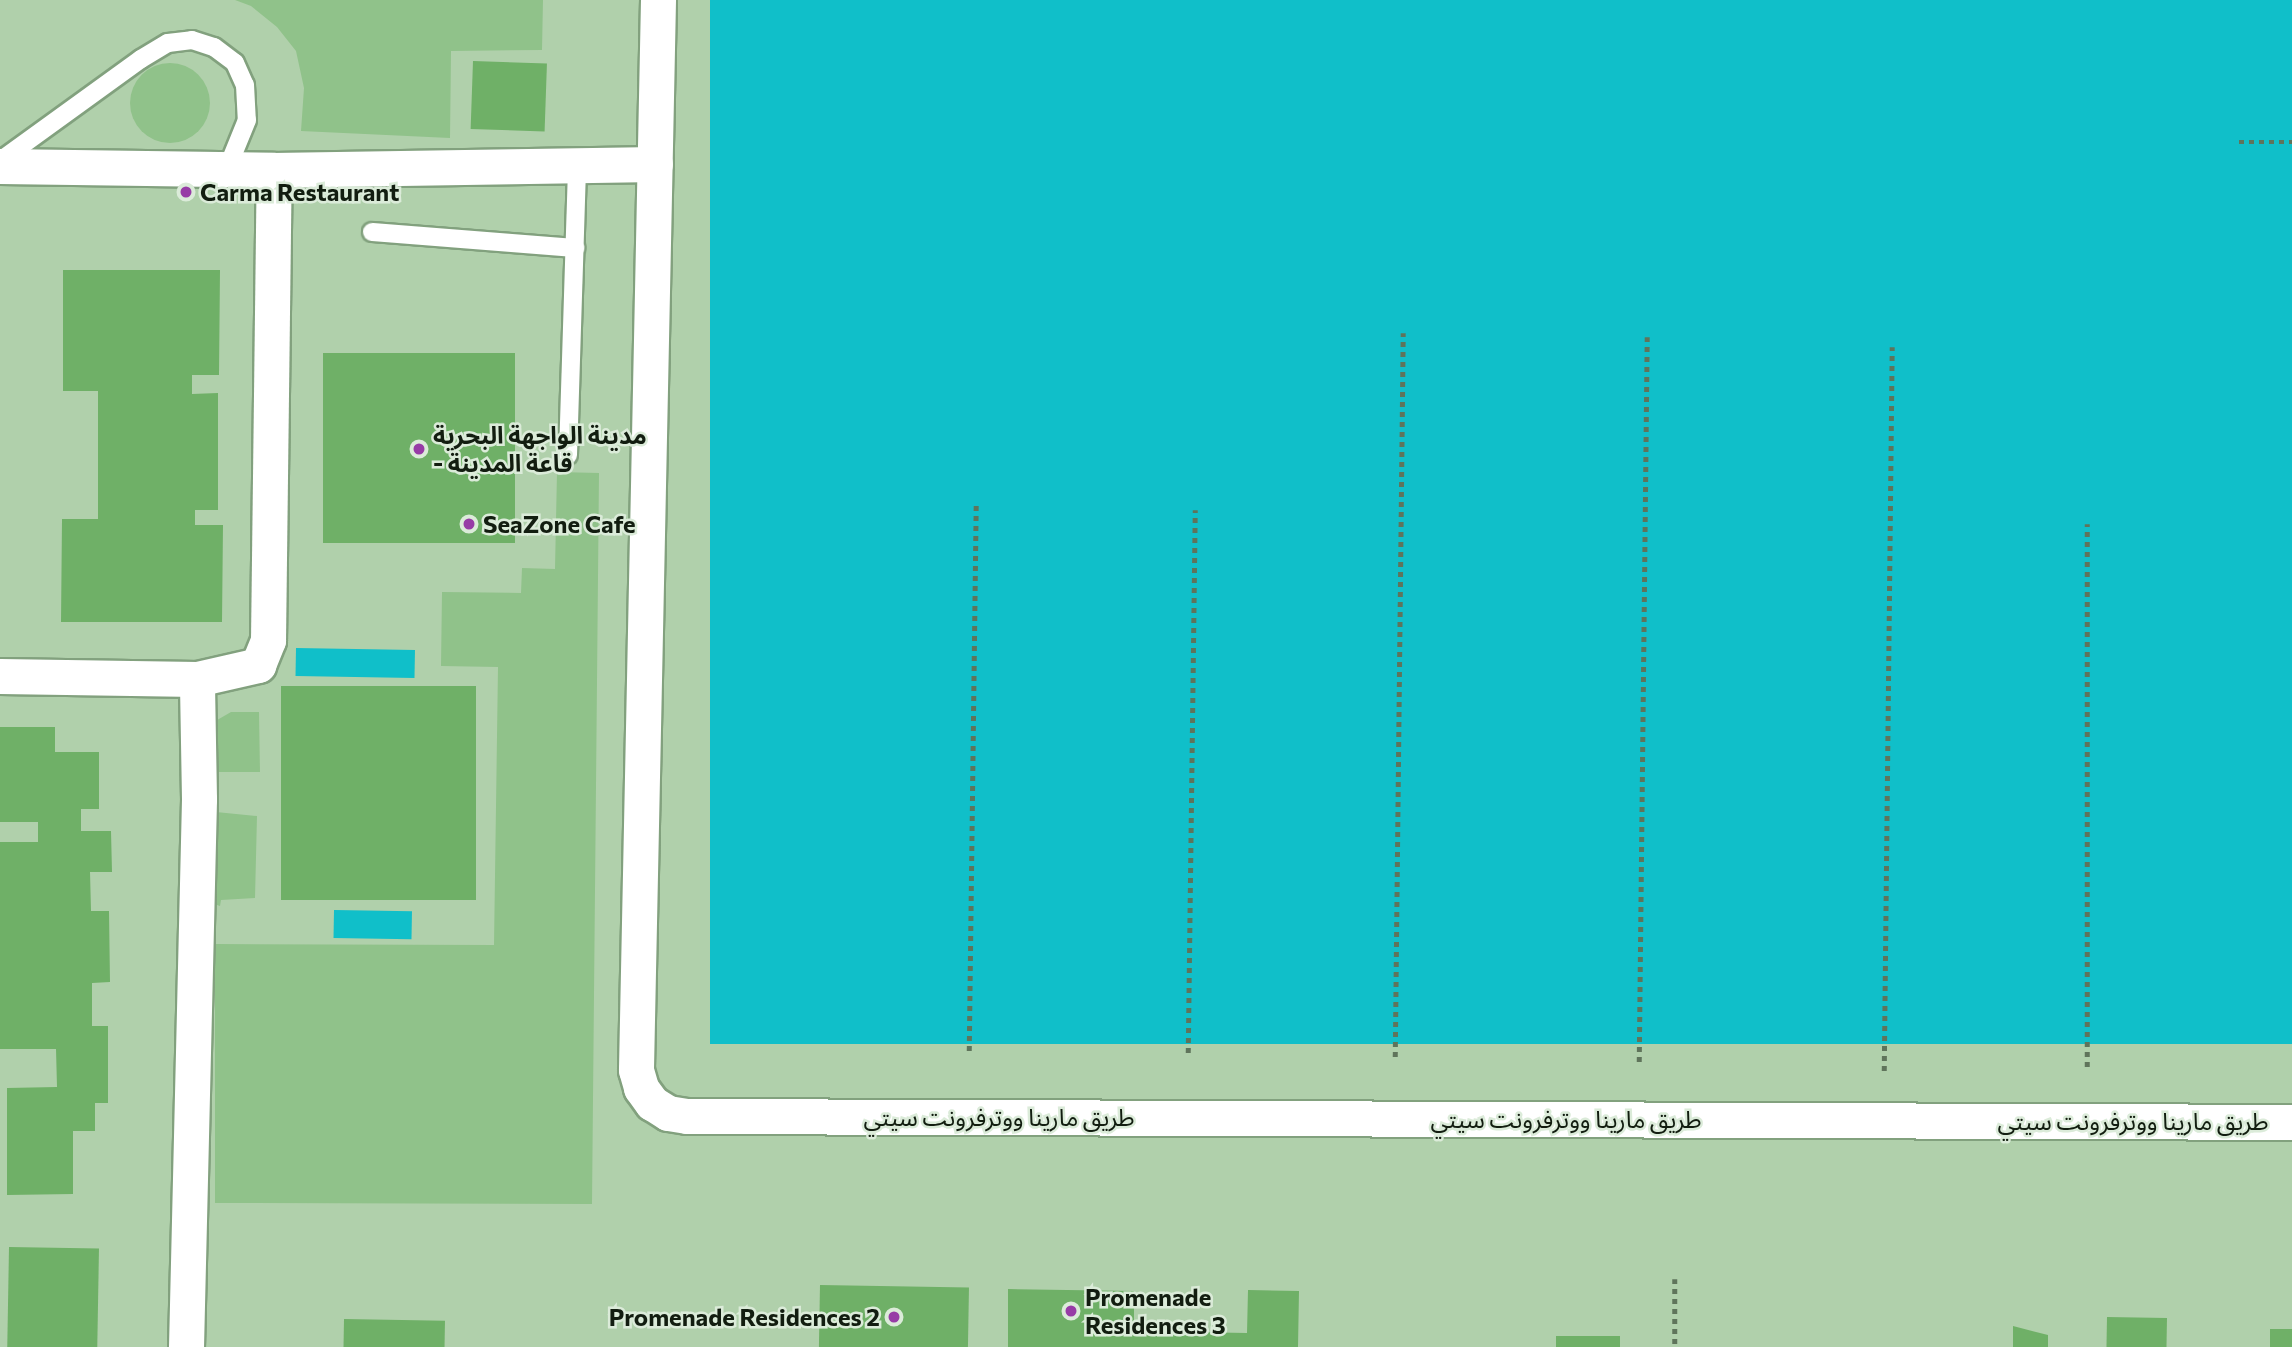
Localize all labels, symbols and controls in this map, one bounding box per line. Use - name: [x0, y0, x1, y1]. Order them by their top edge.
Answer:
- place label: Carma Restaurant: [200, 178, 399, 206]
- marker: Carma Restaurant: [178, 184, 194, 200]
- place label: مدينة الواجهة البحرية - قاعة المدينة: [433, 421, 647, 477]
- marker: مدينة الواجهة البحرية - قاعة المدينة: [411, 441, 427, 457]
- place label: SeaZone Cafe: [483, 510, 636, 538]
- marker: SeaZone Cafe: [461, 516, 477, 532]
- street label: طريق مارينا ووترفرونت سيتي: [864, 1103, 1134, 1131]
- street label: طريق مارينا ووترفرونت سيتي: [1431, 1105, 1701, 1133]
- street label: طريق مارينا ووترفرونت سيتي: [1998, 1107, 2268, 1135]
- place label: Promenade Residences 3: [1085, 1283, 1226, 1339]
- place label: Promenade Residences 2: [609, 1303, 880, 1331]
- marker: Promenade Residences 3: [1063, 1303, 1079, 1319]
- marker: Promenade Residences 2: [886, 1309, 902, 1325]

